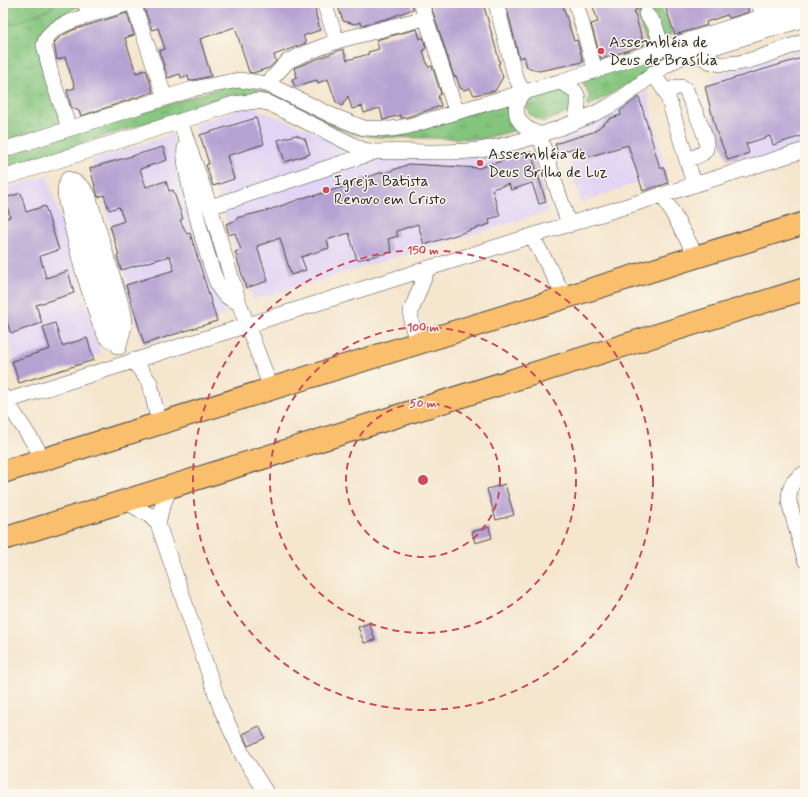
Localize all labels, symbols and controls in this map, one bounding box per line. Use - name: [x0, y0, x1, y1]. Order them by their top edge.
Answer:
- place label: Assembléia de Deus de Brasília: [609, 32, 718, 71]
- marker: Assembléia de Deus de Brasília: [596, 46, 606, 56]
- place label: Assembléia de Deus Brilho de Luz: [488, 144, 608, 183]
- marker: Assembléia de Deus Brilho de Luz: [475, 158, 485, 168]
- place label: Igreja Batista Renovo em Cristo: [334, 171, 446, 210]
- marker: Igreja Batista Renovo em Cristo: [321, 185, 331, 195]
- text: 150 m: [407, 243, 439, 259]
- text: 100 m: [407, 320, 440, 336]
- text: 50 m: [410, 396, 437, 412]
- centre of rings: [416, 473, 430, 487]

